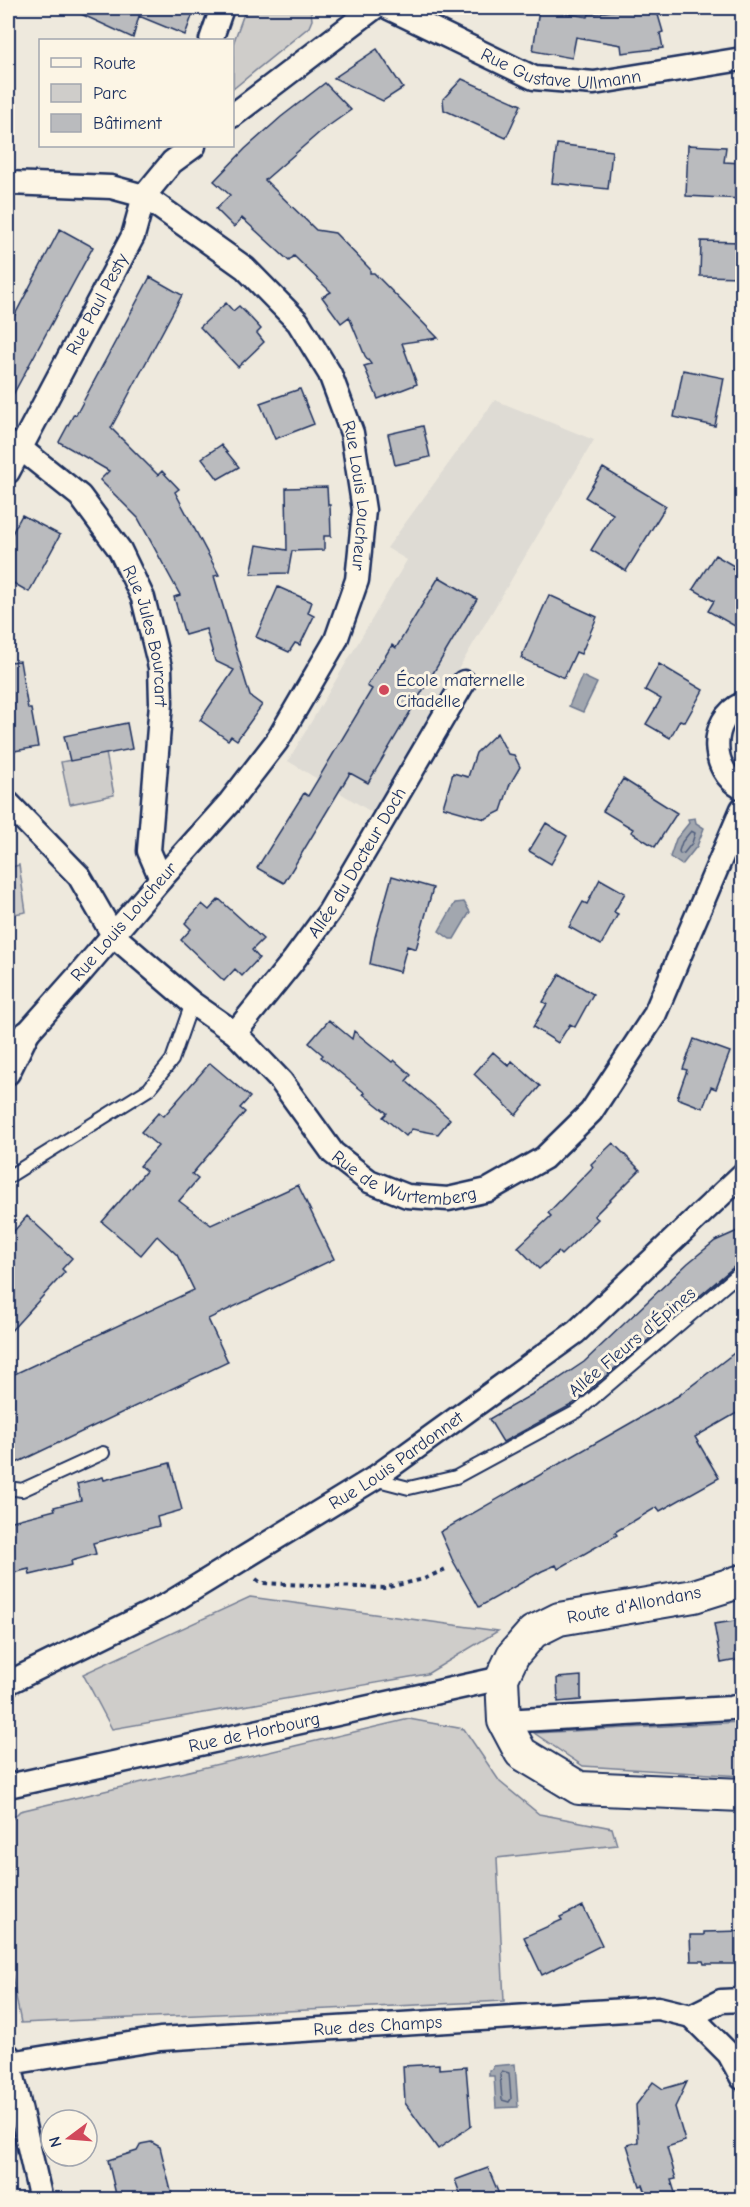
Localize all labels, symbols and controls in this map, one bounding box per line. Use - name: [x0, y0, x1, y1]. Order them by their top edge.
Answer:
- legend: [39, 39, 234, 147]
- street label: Rue Gustave Ullmann: [478, 43, 642, 93]
- text: Route: [93, 53, 136, 74]
- text: Parc: [93, 83, 127, 104]
- text: Bâtiment: [93, 113, 163, 134]
- street label: Rue Paul Pesty: [61, 249, 133, 358]
- street label: Rue Louis Loucheur: [338, 418, 375, 572]
- street label: Rue Jules Bourcart: [118, 562, 172, 708]
- place label: École maternelle Citadelle: [396, 669, 525, 712]
- marker: École maternelle Citadelle: [377, 683, 391, 697]
- street label: Allée du Docteur Doch: [303, 784, 410, 942]
- street label: Rue Louis Loucheur: [67, 857, 182, 986]
- street label: Rue de Wurtemberg: [328, 1146, 479, 1210]
- street label: Allée Fleurs d'Épines: [563, 1282, 700, 1401]
- street label: Rue Louis Pardonnet: [325, 1406, 468, 1514]
- street label: Route d'Allondans: [565, 1582, 703, 1628]
- street label: Rue de Horbourg: [187, 1708, 322, 1757]
- street label: Rue des Champs: [313, 2011, 443, 2040]
- north arrow: [39, 2108, 99, 2168]
- text: N: [45, 2134, 66, 2149]

